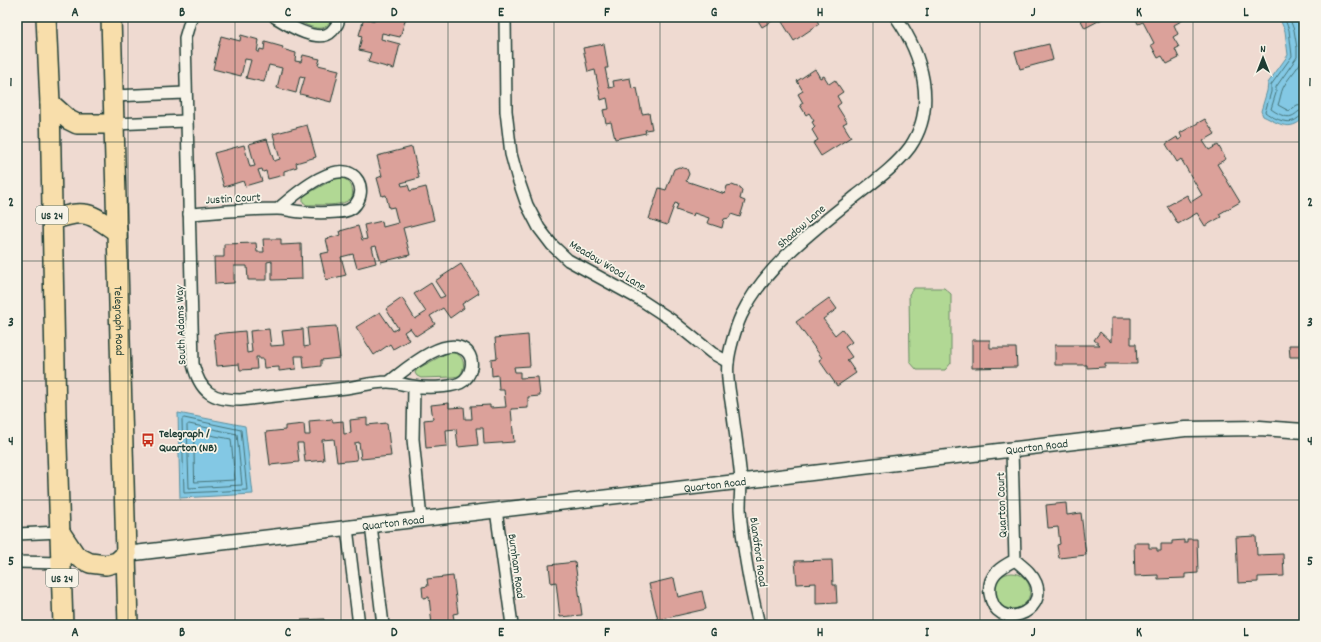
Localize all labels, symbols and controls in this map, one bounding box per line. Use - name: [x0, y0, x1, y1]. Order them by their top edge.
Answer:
- text: A: [71, 4, 79, 23]
- text: B: [179, 4, 185, 23]
- text: C: [285, 4, 292, 23]
- text: D: [391, 4, 398, 23]
- text: E: [498, 4, 505, 23]
- text: F: [604, 4, 610, 23]
- text: G: [711, 4, 718, 23]
- text: H: [817, 4, 824, 23]
- text: I: [925, 4, 930, 23]
- text: J: [1031, 4, 1036, 23]
- text: K: [1136, 4, 1142, 23]
- text: L: [1243, 4, 1249, 23]
- north arrow: [1243, 38, 1283, 78]
- text: N: [1260, 42, 1266, 58]
- text: 1: [10, 74, 13, 93]
- text: 1: [1309, 74, 1312, 93]
- street label: Justin Court: [205, 190, 261, 209]
- text: 2: [8, 194, 14, 213]
- text: 2: [1307, 194, 1313, 213]
- street label: Shadow Lane: [774, 201, 830, 253]
- road number: US 24: [36, 206, 68, 224]
- street label: Meadow Wood Lane: [566, 237, 649, 296]
- street label: South Adams Way: [172, 284, 191, 365]
- street label: Telegraph Road: [109, 286, 127, 356]
- text: 3: [8, 314, 14, 333]
- text: 3: [1307, 314, 1313, 333]
- place label: Telegraph / Quarton (NB): [159, 426, 217, 457]
- bus stop icon: Telegraph / Quarton (NB): [140, 432, 156, 448]
- text: 4: [8, 433, 14, 452]
- text: 4: [1307, 433, 1313, 452]
- street label: Quarton Road: [1005, 436, 1069, 460]
- street label: Quarton Court: [993, 471, 1012, 538]
- street label: Quarton Road: [683, 474, 747, 498]
- street label: Quarton Road: [361, 512, 426, 536]
- street label: Blandford Road: [744, 516, 771, 588]
- street label: Burnham Road: [503, 533, 528, 600]
- text: 5: [8, 553, 14, 572]
- text: 5: [1307, 553, 1313, 572]
- road number: US 24: [46, 569, 78, 587]
- text: A: [71, 624, 79, 642]
- text: B: [179, 624, 185, 642]
- text: C: [285, 624, 292, 642]
- text: D: [391, 624, 398, 642]
- text: E: [498, 624, 505, 642]
- text: F: [604, 624, 610, 642]
- text: G: [711, 624, 718, 642]
- text: H: [817, 624, 824, 642]
- text: I: [925, 624, 930, 642]
- text: J: [1031, 624, 1036, 642]
- text: K: [1136, 624, 1142, 642]
- text: L: [1243, 624, 1249, 642]

